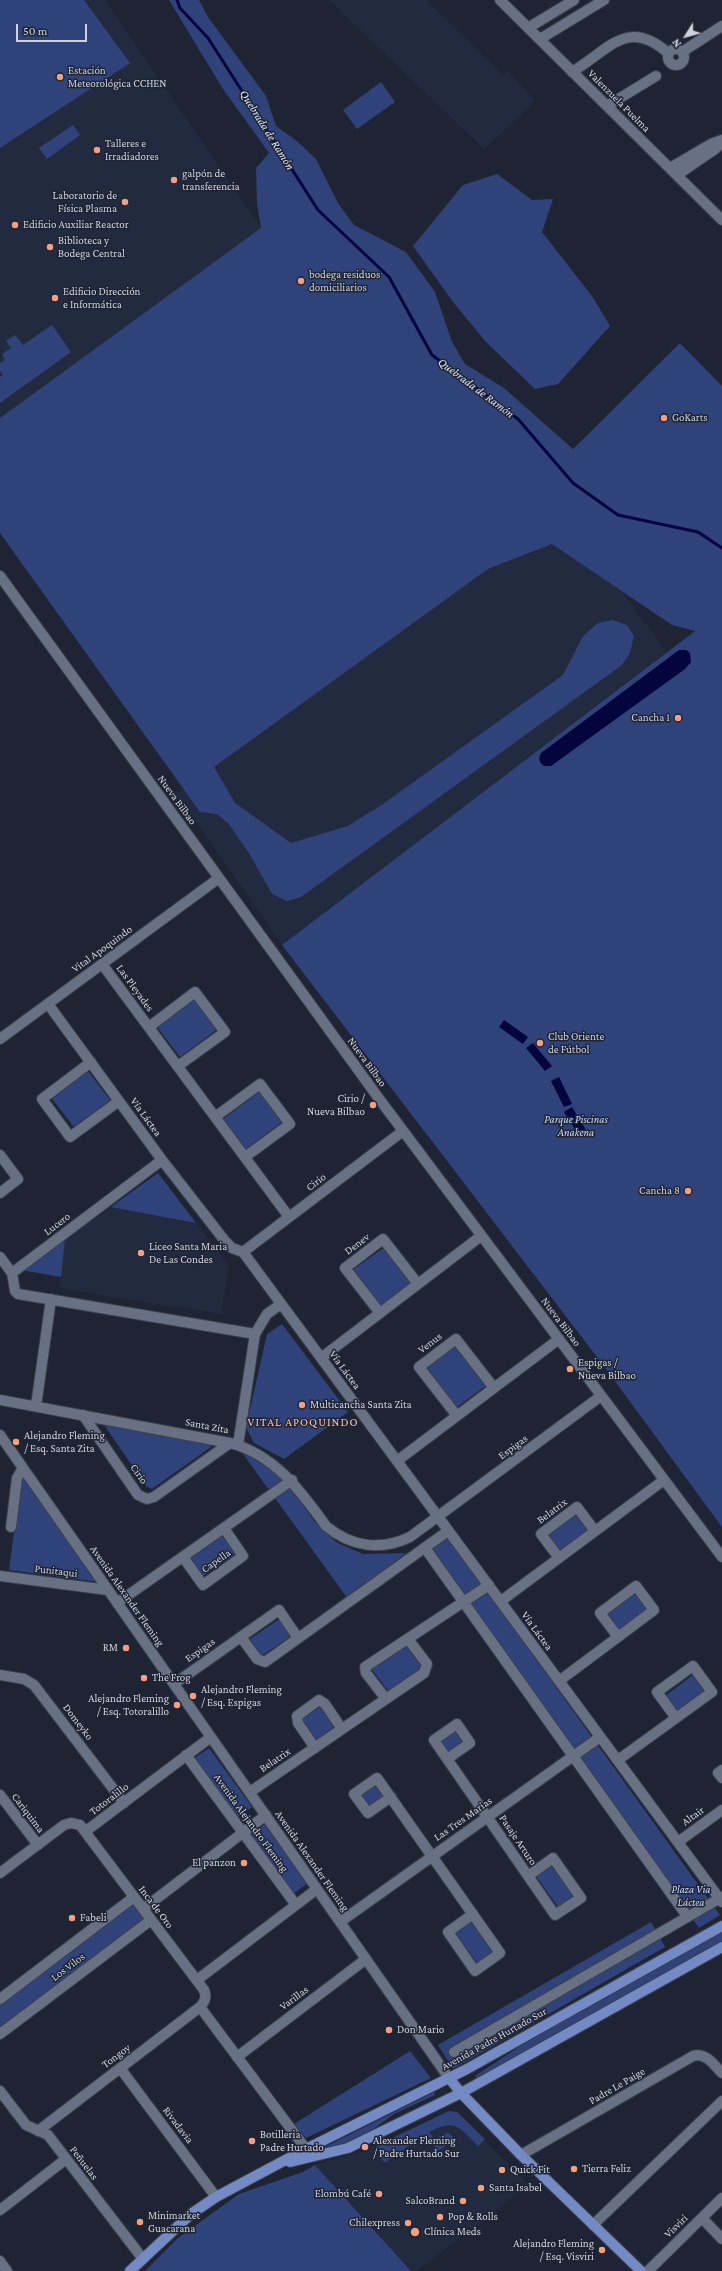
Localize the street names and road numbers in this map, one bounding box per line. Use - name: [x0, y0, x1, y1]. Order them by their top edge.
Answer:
- street label: Valenzuela Puelma: [585, 67, 653, 135]
- street label: Nueva Bilbao: [155, 773, 199, 827]
- street label: Vital Apoquindo: [69, 923, 135, 975]
- street label: Las Pleyades: [113, 962, 157, 1014]
- street label: Nueva Bilbao: [345, 1035, 389, 1089]
- street label: Vía Láctea: [128, 1095, 164, 1139]
- street label: Cirio: [303, 1170, 329, 1194]
- street label: Lucero: [41, 1210, 73, 1238]
- street label: Denev: [342, 1230, 372, 1258]
- street label: Nueva Bilbao: [538, 1295, 584, 1349]
- street label: Venus: [415, 1330, 445, 1356]
- street label: Vía Láctea: [327, 1348, 363, 1392]
- street label: Santa Zita: [184, 1415, 230, 1437]
- street label: Espigas: [496, 1432, 530, 1462]
- street label: Cirio: [127, 1461, 151, 1487]
- street label: Belatrix: [534, 1495, 570, 1527]
- street label: Avenida Alexander Fleming: [87, 1543, 167, 1649]
- street label: Capella: [199, 1546, 233, 1576]
- street label: Punitaqui: [34, 1562, 78, 1580]
- street label: Vía Láctea: [519, 1609, 555, 1653]
- street label: Espigas: [182, 1635, 218, 1665]
- street label: Domeyko: [60, 1701, 96, 1743]
- street label: Belatrix: [257, 1745, 293, 1775]
- street label: Avenida Alejandro Fleming: [211, 1771, 291, 1875]
- street label: Totoralillo: [87, 1780, 131, 1818]
- street label: Cariquima: [9, 1790, 47, 1836]
- street label: Las Tres Marias: [431, 1794, 495, 1844]
- street label: Altair: [679, 1803, 707, 1829]
- street label: Avenida Alexander Fleming: [272, 1808, 352, 1914]
- street label: Pasaje Arturo: [496, 1812, 540, 1868]
- street label: Inca de Oro: [136, 1883, 176, 1931]
- street label: Los Vilos: [48, 1950, 88, 1984]
- street label: Varillas: [277, 1983, 311, 2013]
- street label: Avenida Padre Hurtado Sur: [439, 2005, 549, 2073]
- street label: Tongoy: [99, 2041, 133, 2071]
- street label: Padre Le Paige: [587, 2065, 647, 2107]
- street label: Rivadavia: [160, 2104, 196, 2146]
- street label: Peñuelas: [67, 2143, 101, 2183]
- street label: Visviri: [661, 2212, 691, 2240]

